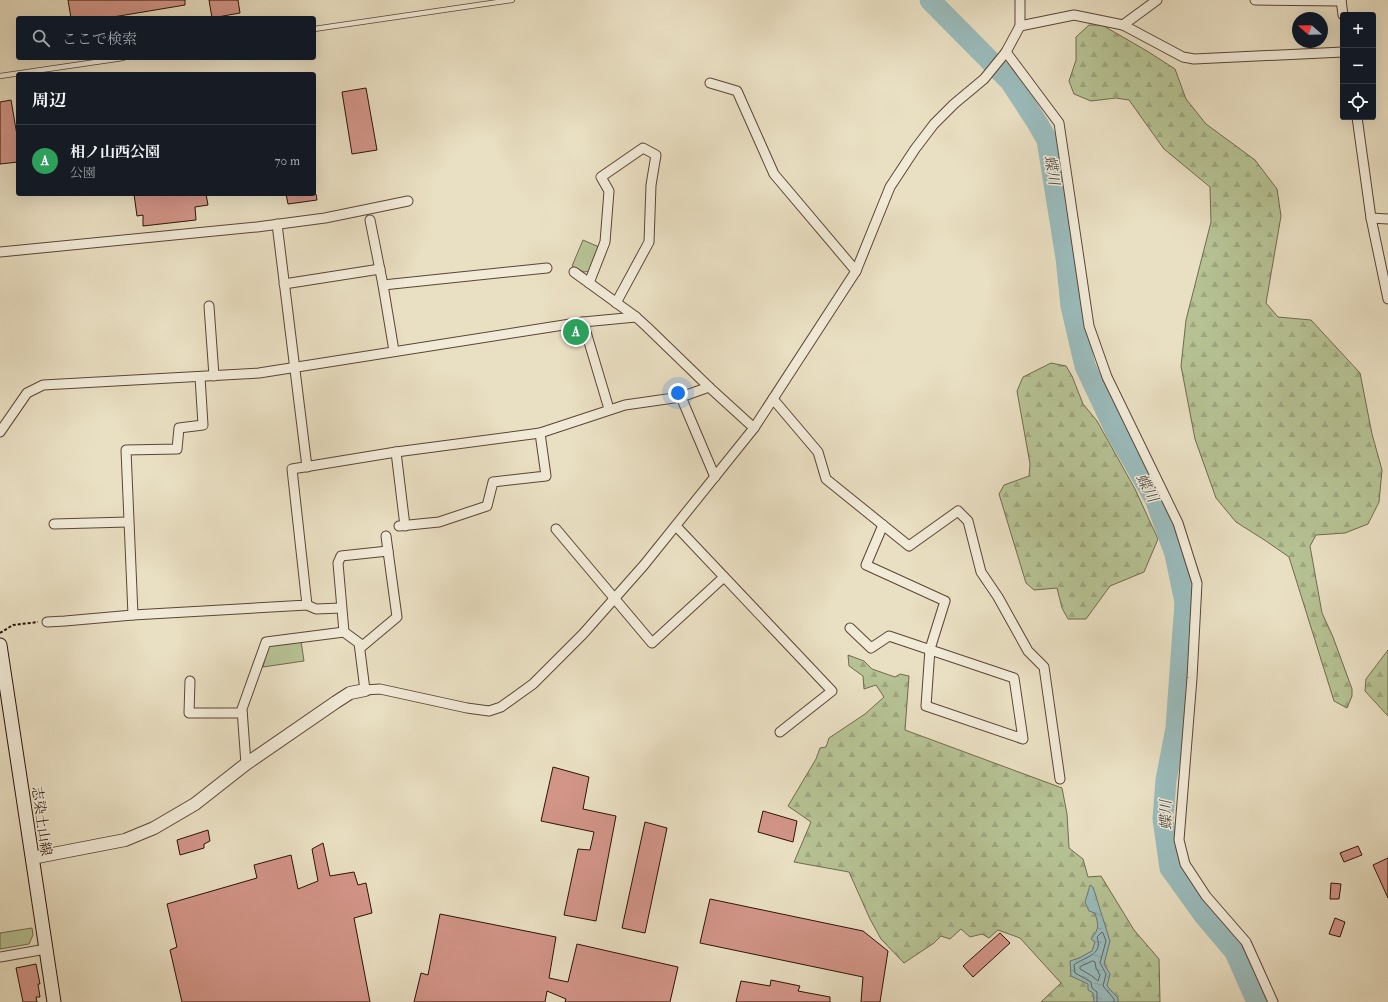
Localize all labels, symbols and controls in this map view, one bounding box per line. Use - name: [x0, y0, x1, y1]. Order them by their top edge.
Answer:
- north arrow: [1292, 12, 1328, 48]
- map controls: [1340, 12, 1376, 120]
- button: +: [1340, 12, 1376, 48]
- search box: [16, 16, 316, 60]
- icon: search: [30, 27, 52, 49]
- text: ここで検索: [62, 30, 137, 49]
- button: −: [1340, 48, 1376, 84]
- button: locate: [1340, 84, 1376, 120]
- text: 周辺: [32, 90, 66, 111]
- text: 相ノ山西公園: [70, 143, 160, 162]
- text: A: [41, 153, 49, 169]
- text: 70 m: [275, 153, 300, 169]
- water label: 蝶川: [1040, 154, 1064, 188]
- text: 公園: [70, 165, 96, 181]
- pin: A: [563, 317, 589, 347]
- your location: [668, 383, 688, 403]
- water label: 蝶川: [1131, 471, 1163, 508]
- street label: 志染土山線: [28, 785, 55, 857]
- water label: 蝶川: [1157, 798, 1176, 830]

